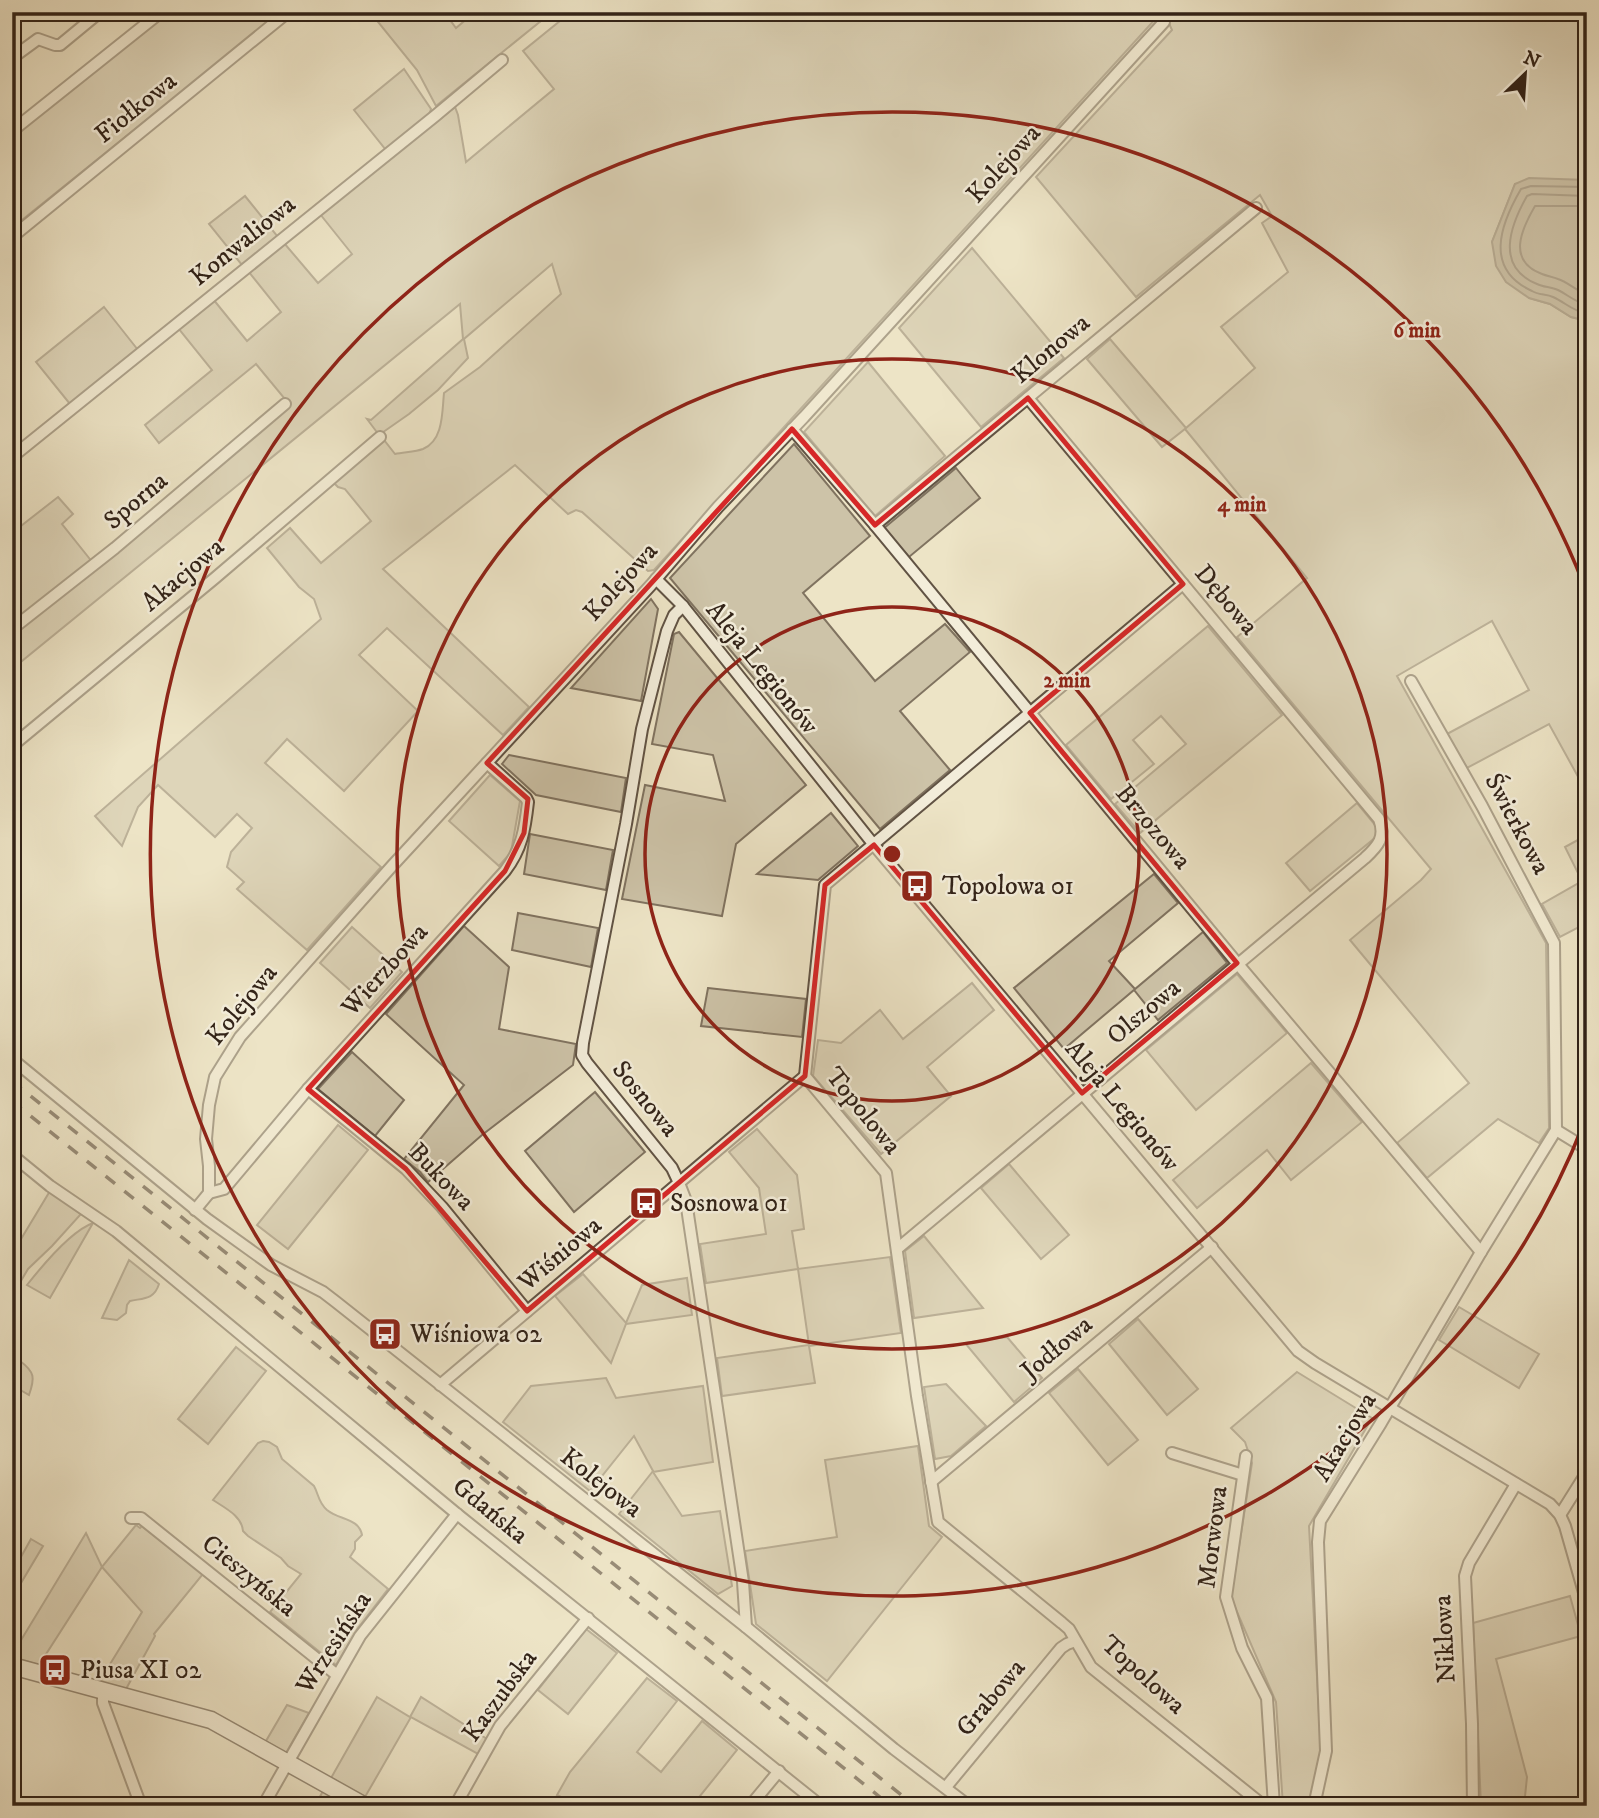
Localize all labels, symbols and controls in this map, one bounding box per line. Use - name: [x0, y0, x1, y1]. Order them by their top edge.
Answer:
- north arrow: [1490, 38, 1560, 108]
- text: N: [1520, 46, 1544, 74]
- street label: Fiołkowa: [88, 65, 184, 151]
- street label: Kolejowa: [960, 117, 1048, 211]
- street label: Konwaliowa: [183, 188, 303, 294]
- street label: Klonowa: [1005, 307, 1097, 391]
- text: 6 min: [1393, 318, 1442, 344]
- street label: Sporna: [97, 465, 175, 537]
- text: 4 min: [1218, 492, 1267, 518]
- street label: Akacjowa: [135, 531, 231, 619]
- street label: Kolejowa: [577, 535, 665, 629]
- street label: Dębowa: [1187, 558, 1265, 642]
- street label: Aleja Legionów: [698, 595, 826, 742]
- text: 2 min: [1044, 668, 1092, 694]
- street label: Świerkowa: [1477, 767, 1558, 880]
- street label: Brzozowa: [1108, 778, 1198, 876]
- centre of rings: [880, 842, 904, 866]
- bus stop icon: Topolowa 01: [898, 867, 936, 905]
- place label: Topolowa 01: [942, 870, 1074, 903]
- street label: Wierzbowa: [334, 916, 436, 1024]
- street label: Kolejowa: [199, 957, 285, 1053]
- street label: Olszowa: [1100, 972, 1188, 1052]
- street label: Aleja Legionów: [1057, 1033, 1187, 1179]
- street label: Sosnowa: [604, 1054, 686, 1144]
- street label: Topolowa: [818, 1061, 908, 1161]
- street label: Bukowa: [401, 1136, 481, 1218]
- bus stop icon: Sosnowa 01: [627, 1184, 665, 1222]
- place label: Sosnowa 01: [670, 1187, 788, 1220]
- street label: Wiśniowa: [510, 1209, 609, 1299]
- street label: Jodłowa: [1013, 1309, 1100, 1389]
- bus stop icon: Wiśniowa 02: [366, 1315, 404, 1353]
- place label: Wiśniowa 02: [409, 1318, 542, 1351]
- street label: Akacjowa: [1306, 1386, 1384, 1488]
- street label: Kolejowa: [553, 1441, 649, 1525]
- street label: Gdańska: [445, 1470, 535, 1552]
- street label: Morwowa: [1190, 1484, 1236, 1590]
- street label: Cieszyńska: [195, 1528, 303, 1624]
- street label: Wrzesińska: [288, 1585, 379, 1701]
- street label: Niklowa: [1426, 1594, 1464, 1684]
- street label: Topolowa: [1094, 1628, 1192, 1722]
- street label: Kaszubska: [455, 1643, 545, 1749]
- bus stop icon: Piusa XI 02: [36, 1651, 74, 1689]
- street label: Grabowa: [949, 1652, 1033, 1744]
- place label: Piusa XI 02: [80, 1654, 202, 1687]

